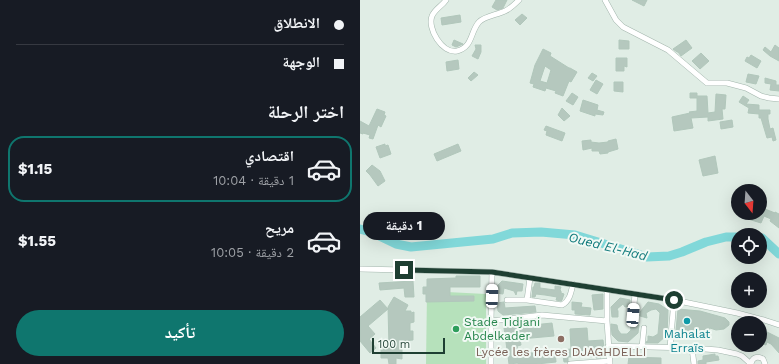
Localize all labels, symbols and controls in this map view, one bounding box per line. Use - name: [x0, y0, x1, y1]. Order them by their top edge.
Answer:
- text: الانطلاق: [274, 14, 320, 32]
- text: الوجهة: [282, 53, 320, 71]
- text: اختر الرحلة: [268, 101, 344, 122]
- text: اقتصادي: [245, 147, 294, 165]
- icon: car: [306, 151, 342, 187]
- text: $1.15: [18, 160, 52, 178]
- text: 1 دقيقة · 10:04: [213, 173, 294, 188]
- north arrow: [731, 184, 767, 220]
- map controls: [731, 184, 767, 352]
- callout: 1 دقيقة: [363, 212, 445, 240]
- text: 1 دقيقة: [386, 218, 422, 233]
- text: مريح: [265, 219, 294, 237]
- icon: car: [306, 223, 342, 259]
- button: locate: [731, 228, 767, 264]
- water label: Oued El-Had: [567, 229, 650, 264]
- text: $1.55: [18, 232, 56, 250]
- text: 2 دقيقة · 10:05: [211, 245, 294, 260]
- route end: [395, 261, 413, 279]
- button: +: [731, 272, 767, 308]
- car: [486, 284, 498, 308]
- route start: [665, 291, 683, 309]
- car: [626, 303, 640, 327]
- button: تأكيد: [16, 310, 344, 356]
- place label: Stade Tidjani Abdelkader: [464, 315, 540, 343]
- marker: Mahalat Erraïs: [682, 316, 692, 326]
- button: −: [731, 316, 767, 352]
- marker: Stade Tidjani Abdelkader: [451, 324, 461, 334]
- place label: Mahalat Erraïs: [664, 327, 710, 355]
- marker: Lycée les frères DJAGHDELLI: [556, 334, 566, 344]
- scale bar: [372, 336, 445, 355]
- text: 100 m: [378, 338, 410, 351]
- place label: Lycée les frères DJAGHDELLI: [476, 345, 646, 359]

